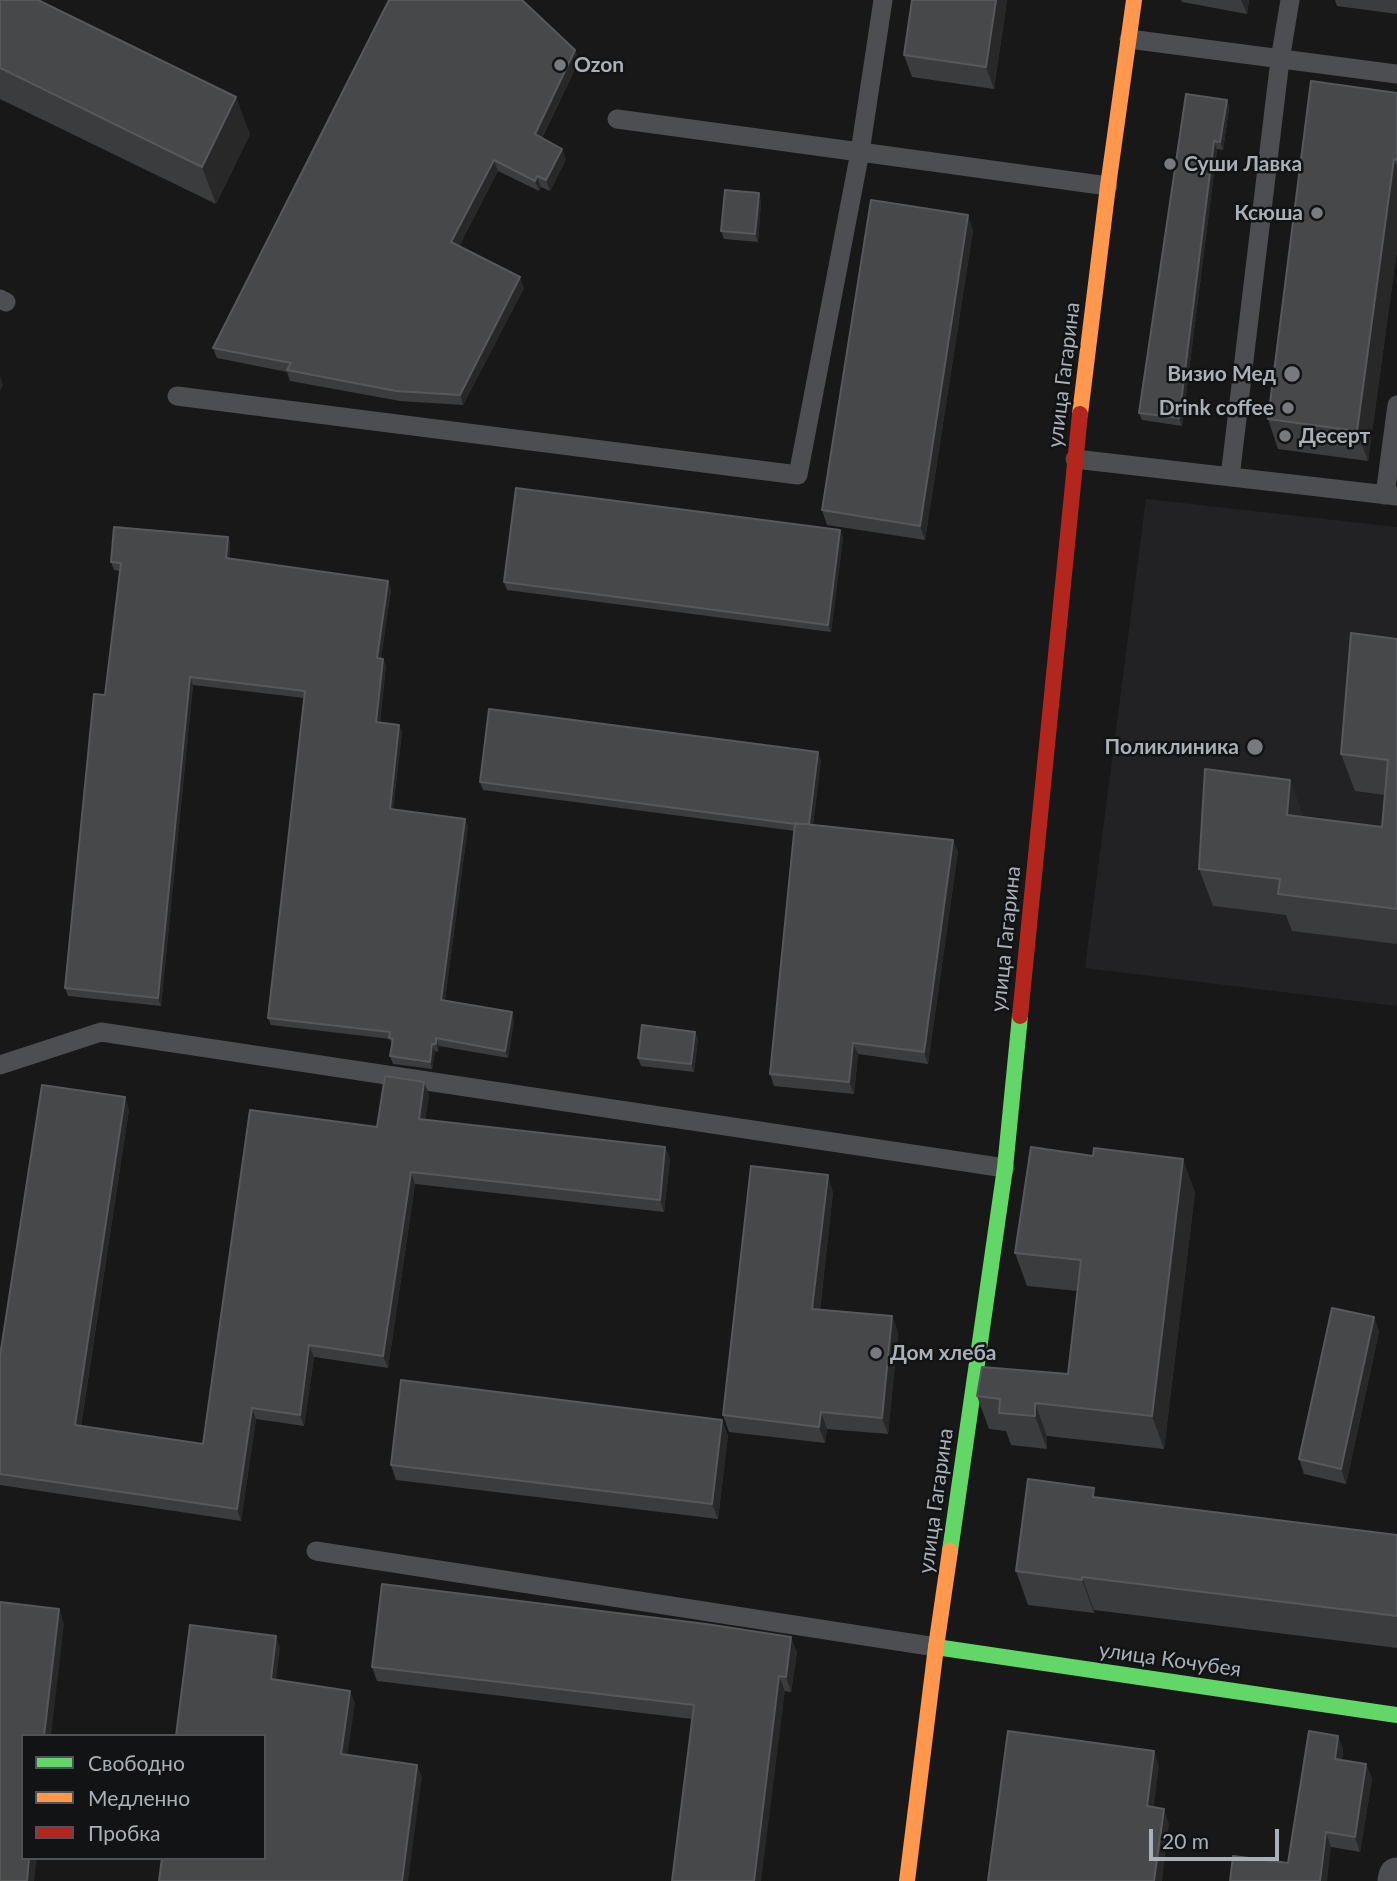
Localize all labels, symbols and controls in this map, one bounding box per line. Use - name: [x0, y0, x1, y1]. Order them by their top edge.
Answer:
- place label: Ozon: [574, 52, 624, 78]
- marker: Ozon: [552, 57, 568, 73]
- place label: Суши Лавка: [1184, 151, 1302, 177]
- marker: Суши Лавка: [1162, 156, 1178, 172]
- place label: Ксюша: [1234, 200, 1303, 226]
- marker: Ксюша: [1309, 205, 1325, 221]
- street label: улица Гагарина: [1043, 301, 1085, 449]
- place label: Визио Мед: [1167, 361, 1276, 387]
- marker: Визио Мед: [1282, 364, 1302, 384]
- place label: Drink coffee: [1159, 395, 1274, 421]
- marker: Drink coffee: [1280, 400, 1296, 416]
- place label: Десерт: [1299, 423, 1370, 449]
- marker: Десерт: [1277, 428, 1293, 444]
- place label: Поликлиника: [1105, 734, 1239, 760]
- marker: Поликлиника: [1245, 737, 1265, 757]
- street label: улица Гагарина: [986, 865, 1026, 1013]
- place label: Дом хлеба: [890, 1340, 996, 1366]
- marker: Дом хлеба: [868, 1345, 884, 1361]
- street label: улица Гагарина: [913, 1427, 959, 1575]
- street label: улица Кочубея: [1097, 1638, 1243, 1682]
- legend: [21, 1734, 266, 1860]
- text: Свободно: [88, 1750, 185, 1775]
- text: Медленно: [88, 1785, 190, 1810]
- scale bar: [1152, 1814, 1282, 1858]
- text: Пробка: [88, 1820, 161, 1845]
- text: 20 m: [1162, 1828, 1209, 1853]

